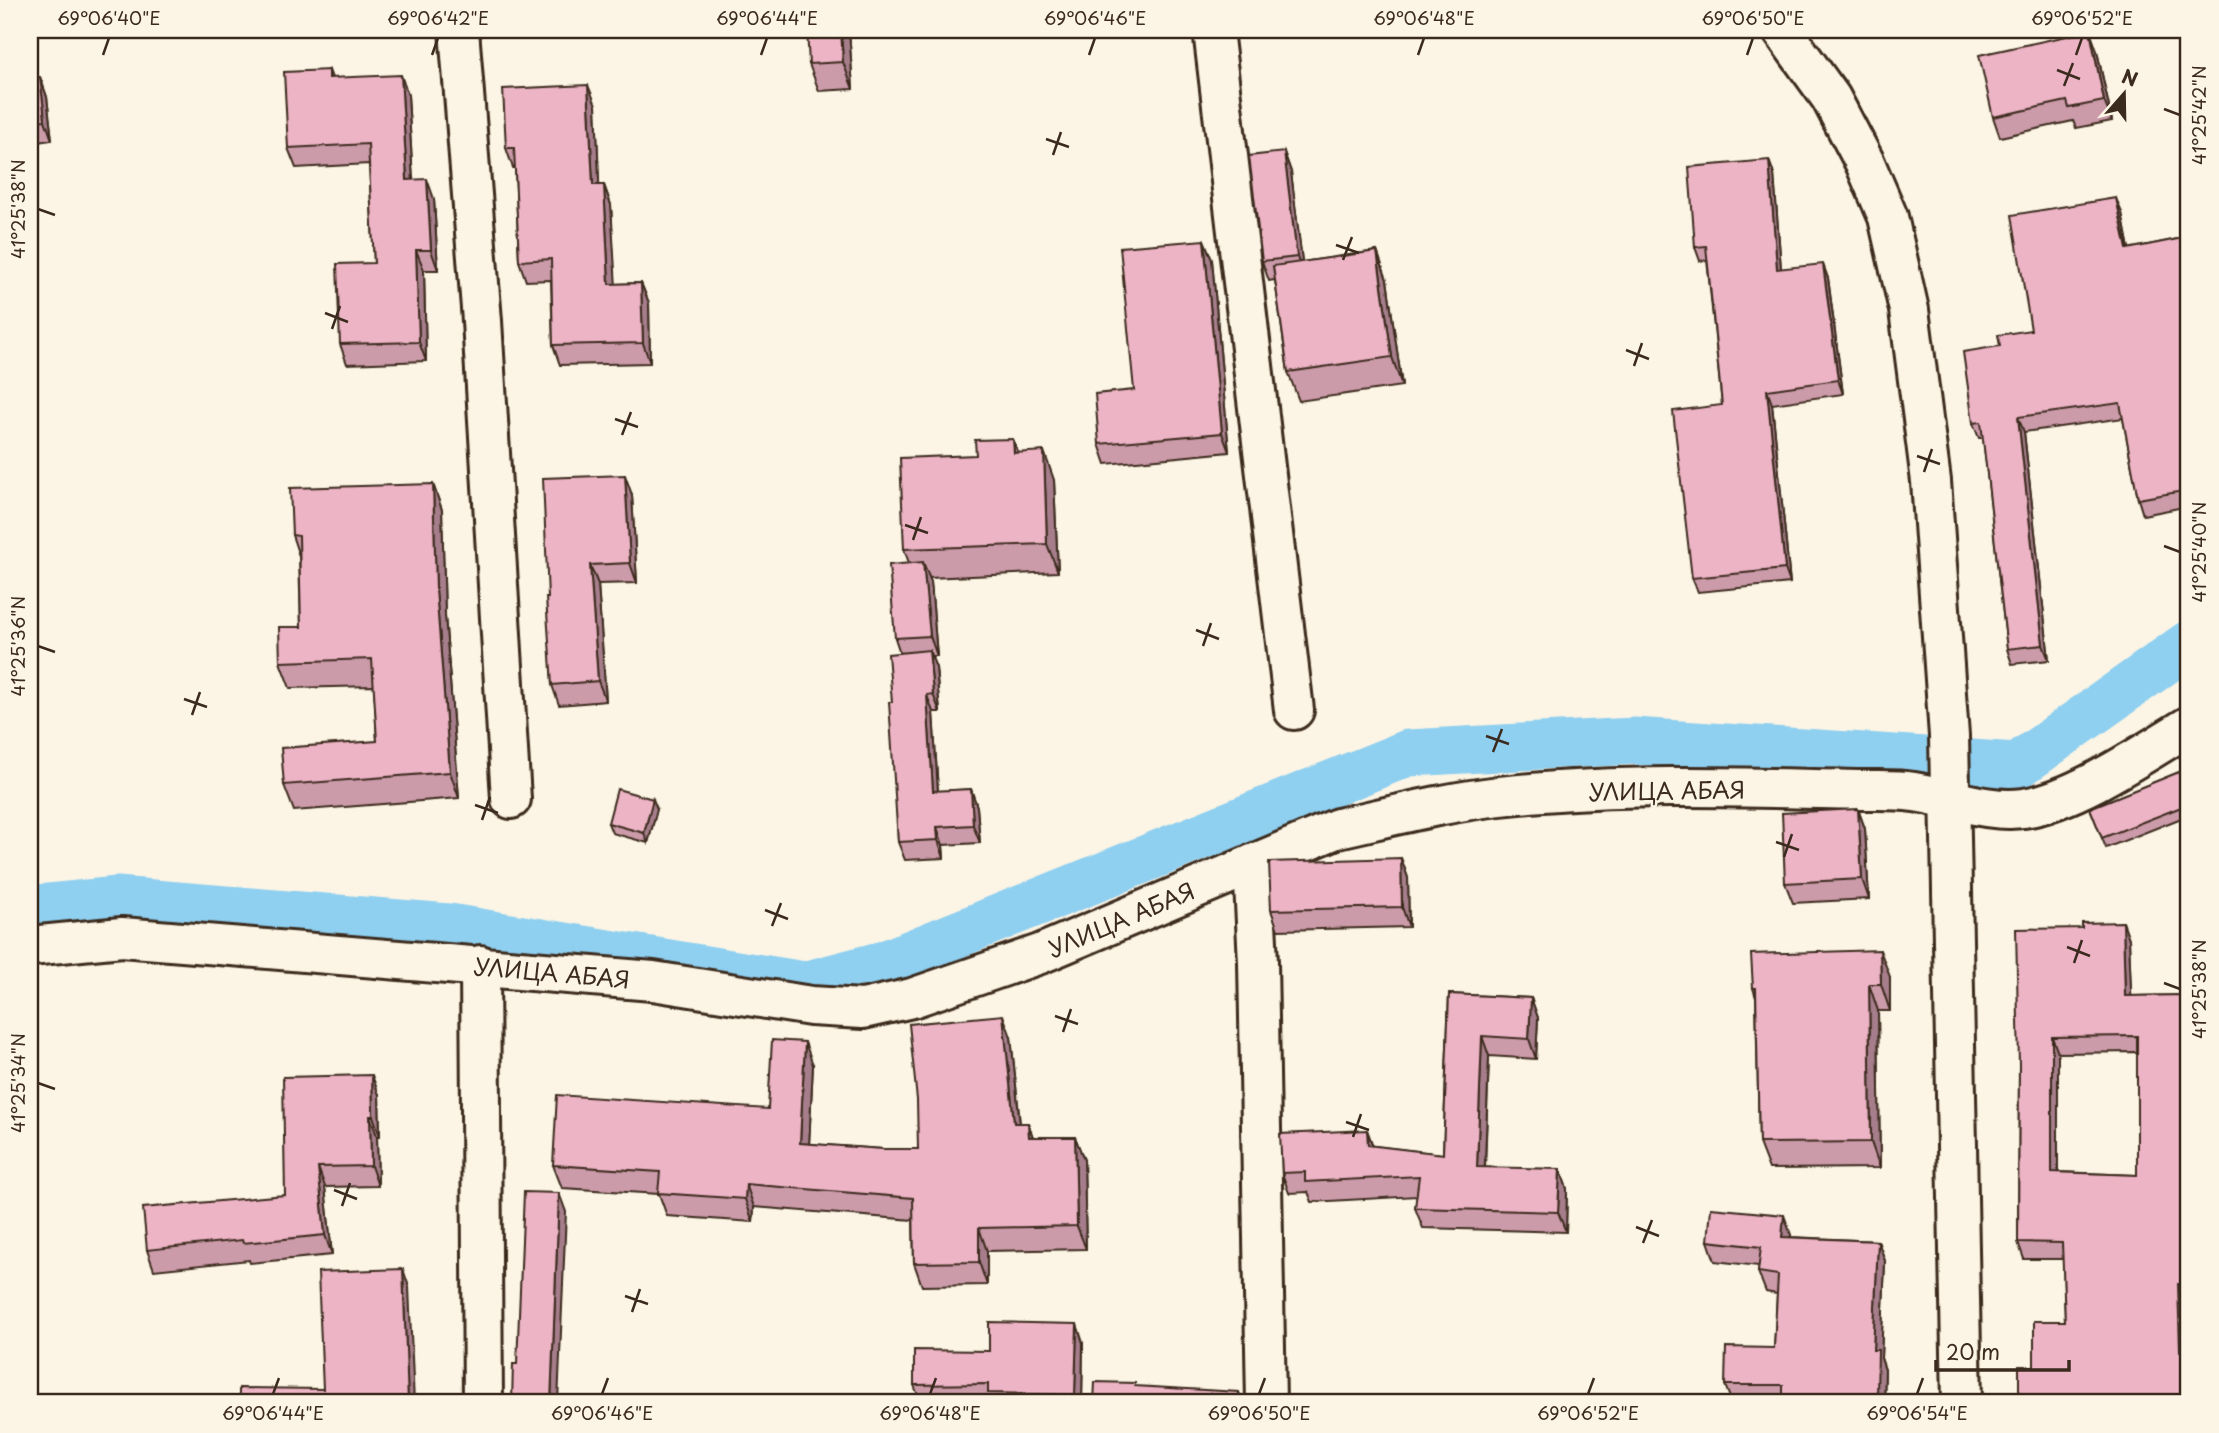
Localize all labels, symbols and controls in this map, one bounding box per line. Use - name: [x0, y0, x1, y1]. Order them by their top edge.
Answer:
- text: 69°06'40"E: [57, 4, 161, 31]
- text: 69°06'42"E: [387, 4, 489, 31]
- text: 69°06'44"E: [716, 4, 818, 31]
- text: 69°06'46"E: [1044, 4, 1146, 31]
- text: 69°06'48"E: [1373, 4, 1475, 31]
- text: 69°06'50"E: [1702, 4, 1804, 31]
- text: 69°06'52"E: [2031, 4, 2133, 31]
- north arrow: [2090, 60, 2160, 130]
- text: N: [2118, 61, 2142, 93]
- text: 41°25'42"N: [2185, 65, 2212, 165]
- text: 41°25'38"N: [4, 159, 31, 259]
- text: 41°25'40"N: [2185, 501, 2212, 603]
- text: 41°25'36"N: [4, 596, 31, 696]
- street label: УЛИЦА АБАЯ: [1589, 771, 1745, 809]
- street label: УЛИЦА АБАЯ: [1042, 872, 1200, 966]
- text: 41°25'38"N: [2185, 939, 2212, 1039]
- street label: УЛИЦА АБАЯ: [473, 948, 631, 996]
- text: 41°25'34"N: [4, 1033, 31, 1133]
- scale bar: [1936, 1328, 2068, 1372]
- text: 20 m: [1946, 1335, 2000, 1367]
- text: 69°06'44"E: [222, 1399, 324, 1426]
- text: 69°06'46"E: [551, 1399, 653, 1426]
- text: 69°06'48"E: [879, 1399, 981, 1426]
- text: 69°06'50"E: [1208, 1399, 1310, 1426]
- text: 69°06'52"E: [1537, 1399, 1639, 1426]
- text: 69°06'54"E: [1866, 1399, 1968, 1426]

